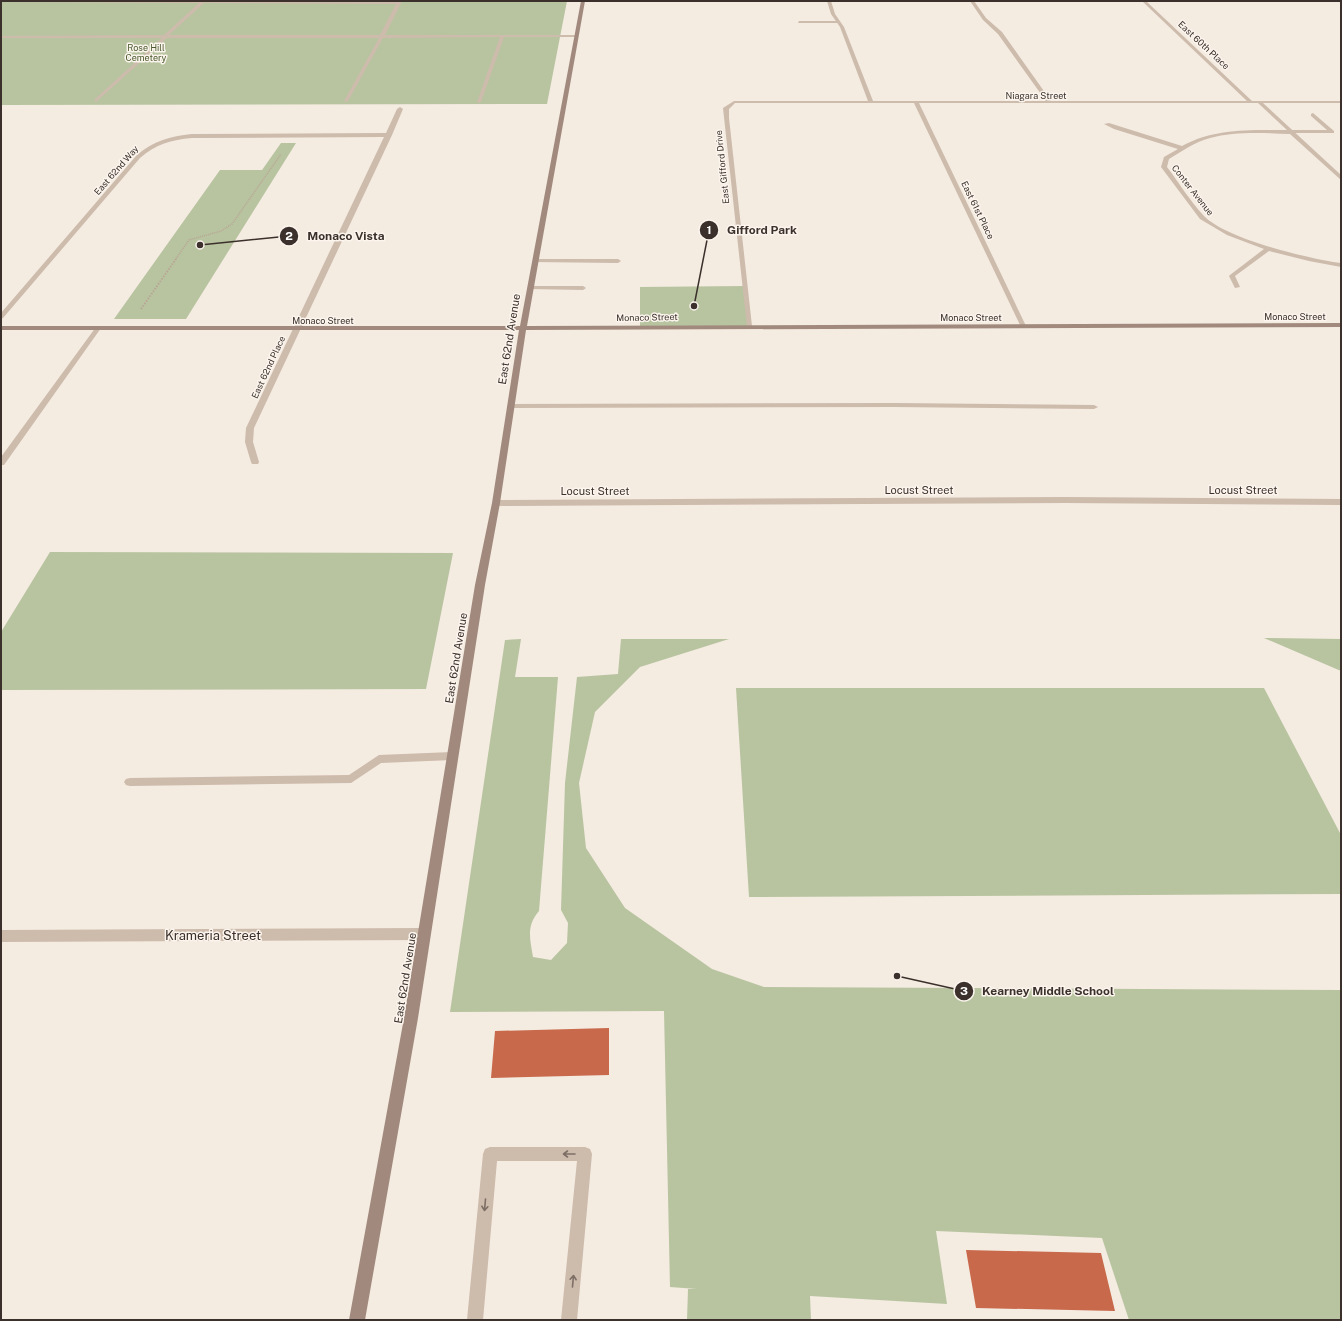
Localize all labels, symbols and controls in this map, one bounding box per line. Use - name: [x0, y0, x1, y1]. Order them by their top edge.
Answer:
- street label: East 60th Place: [1176, 19, 1232, 71]
- park label: Rose Hill Cemetery: [126, 42, 167, 63]
- street label: Niagara Street: [1005, 90, 1067, 101]
- street label: East Gifford Drive: [713, 130, 731, 204]
- street label: East 62nd Way: [92, 143, 141, 197]
- street label: Conter Avenue: [1170, 162, 1216, 218]
- street label: East 61st Place: [959, 179, 997, 241]
- callout: Gifford Park: [699, 218, 805, 242]
- text: 1: [706, 223, 712, 237]
- text: Gifford Park: [727, 223, 797, 237]
- callout: Monaco Vista: [279, 224, 393, 248]
- text: 2: [285, 229, 293, 243]
- text: Monaco Vista: [307, 229, 385, 243]
- street label: East 62nd Avenue: [496, 293, 522, 385]
- street label: Monaco Street: [616, 311, 678, 323]
- street label: Monaco Street: [1264, 311, 1326, 322]
- street label: Monaco Street: [940, 312, 1002, 323]
- street label: Monaco Street: [292, 315, 354, 326]
- street label: East 62nd Place: [249, 334, 287, 400]
- street label: Locust Street: [884, 484, 954, 496]
- street label: Locust Street: [1208, 484, 1278, 496]
- street label: Locust Street: [560, 485, 630, 497]
- street label: East 62nd Avenue: [443, 612, 469, 704]
- street label: Krameria Street: [165, 928, 261, 943]
- street label: East 62nd Avenue: [392, 932, 418, 1024]
- callout: Kearney Middle School: [954, 979, 1122, 1003]
- text: 3: [960, 984, 968, 998]
- text: Kearney Middle School: [982, 984, 1114, 998]
- one-way arrow: [563, 1150, 576, 1158]
- one-way arrow: [482, 1198, 489, 1211]
- one-way arrow: [569, 1275, 576, 1288]

